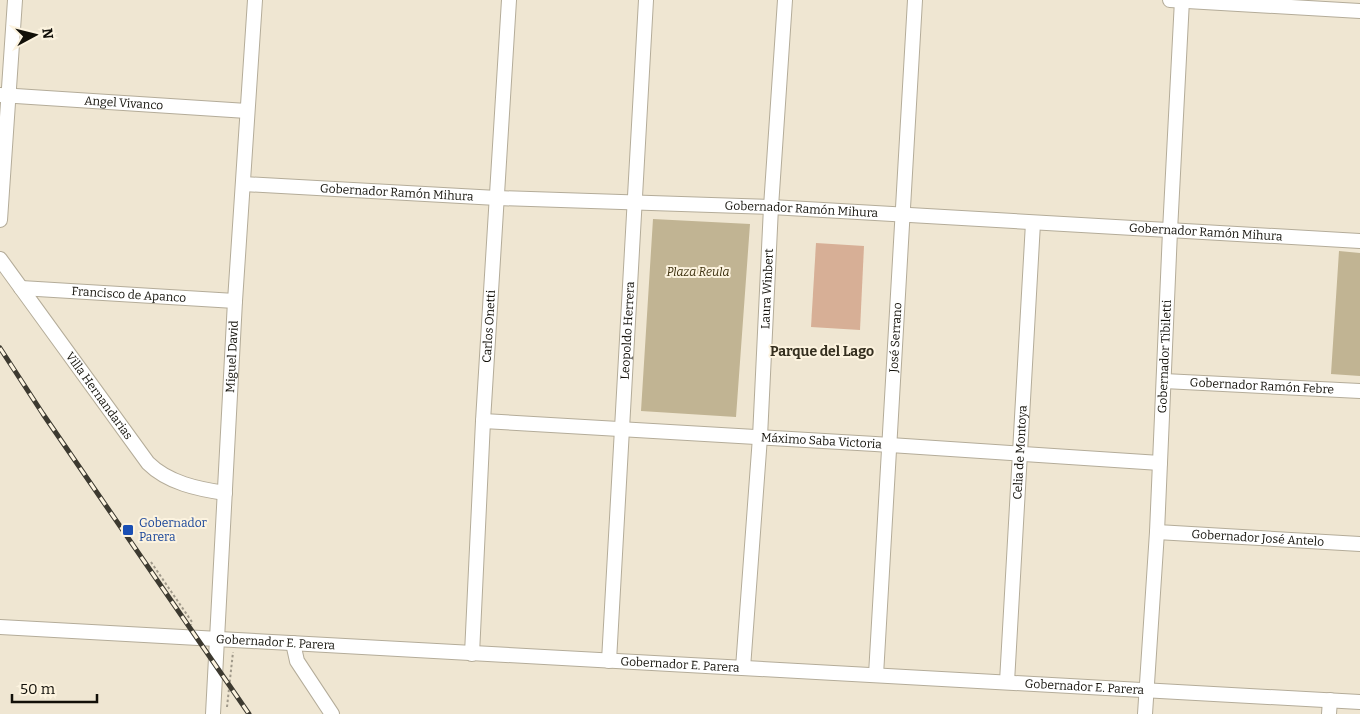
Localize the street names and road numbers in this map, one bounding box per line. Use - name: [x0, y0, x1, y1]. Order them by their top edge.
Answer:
- street label: Angel Vivanco: [84, 93, 164, 113]
- street label: Gobernador Ramón Mihura: [320, 181, 474, 204]
- street label: Gobernador Ramón Mihura: [724, 198, 879, 220]
- street label: Gobernador Ramón Mihura: [1129, 221, 1283, 244]
- street label: Laura Winbert: [758, 248, 776, 329]
- street label: Leopoldo Herrera: [618, 281, 637, 380]
- street label: Francisco de Apanco: [71, 284, 187, 305]
- street label: Carlos Onetti: [480, 289, 498, 363]
- street label: Gobernador Tibiletti: [1155, 299, 1174, 414]
- street label: José Serrano: [886, 302, 905, 374]
- street label: Miguel David: [223, 320, 241, 393]
- street label: Villa Hernandarias: [63, 349, 136, 442]
- street label: Gobernador Ramón Febre: [1189, 375, 1334, 397]
- street label: Celia de Montoya: [1010, 404, 1030, 500]
- street label: Máximo Saba Victoria: [761, 430, 883, 451]
- street label: Gobernador José Antelo: [1191, 527, 1325, 549]
- street label: Gobernador E. Parera: [216, 632, 336, 652]
- street label: Gobernador E. Parera: [620, 654, 740, 675]
- street label: Gobernador E. Parera: [1024, 677, 1145, 697]

